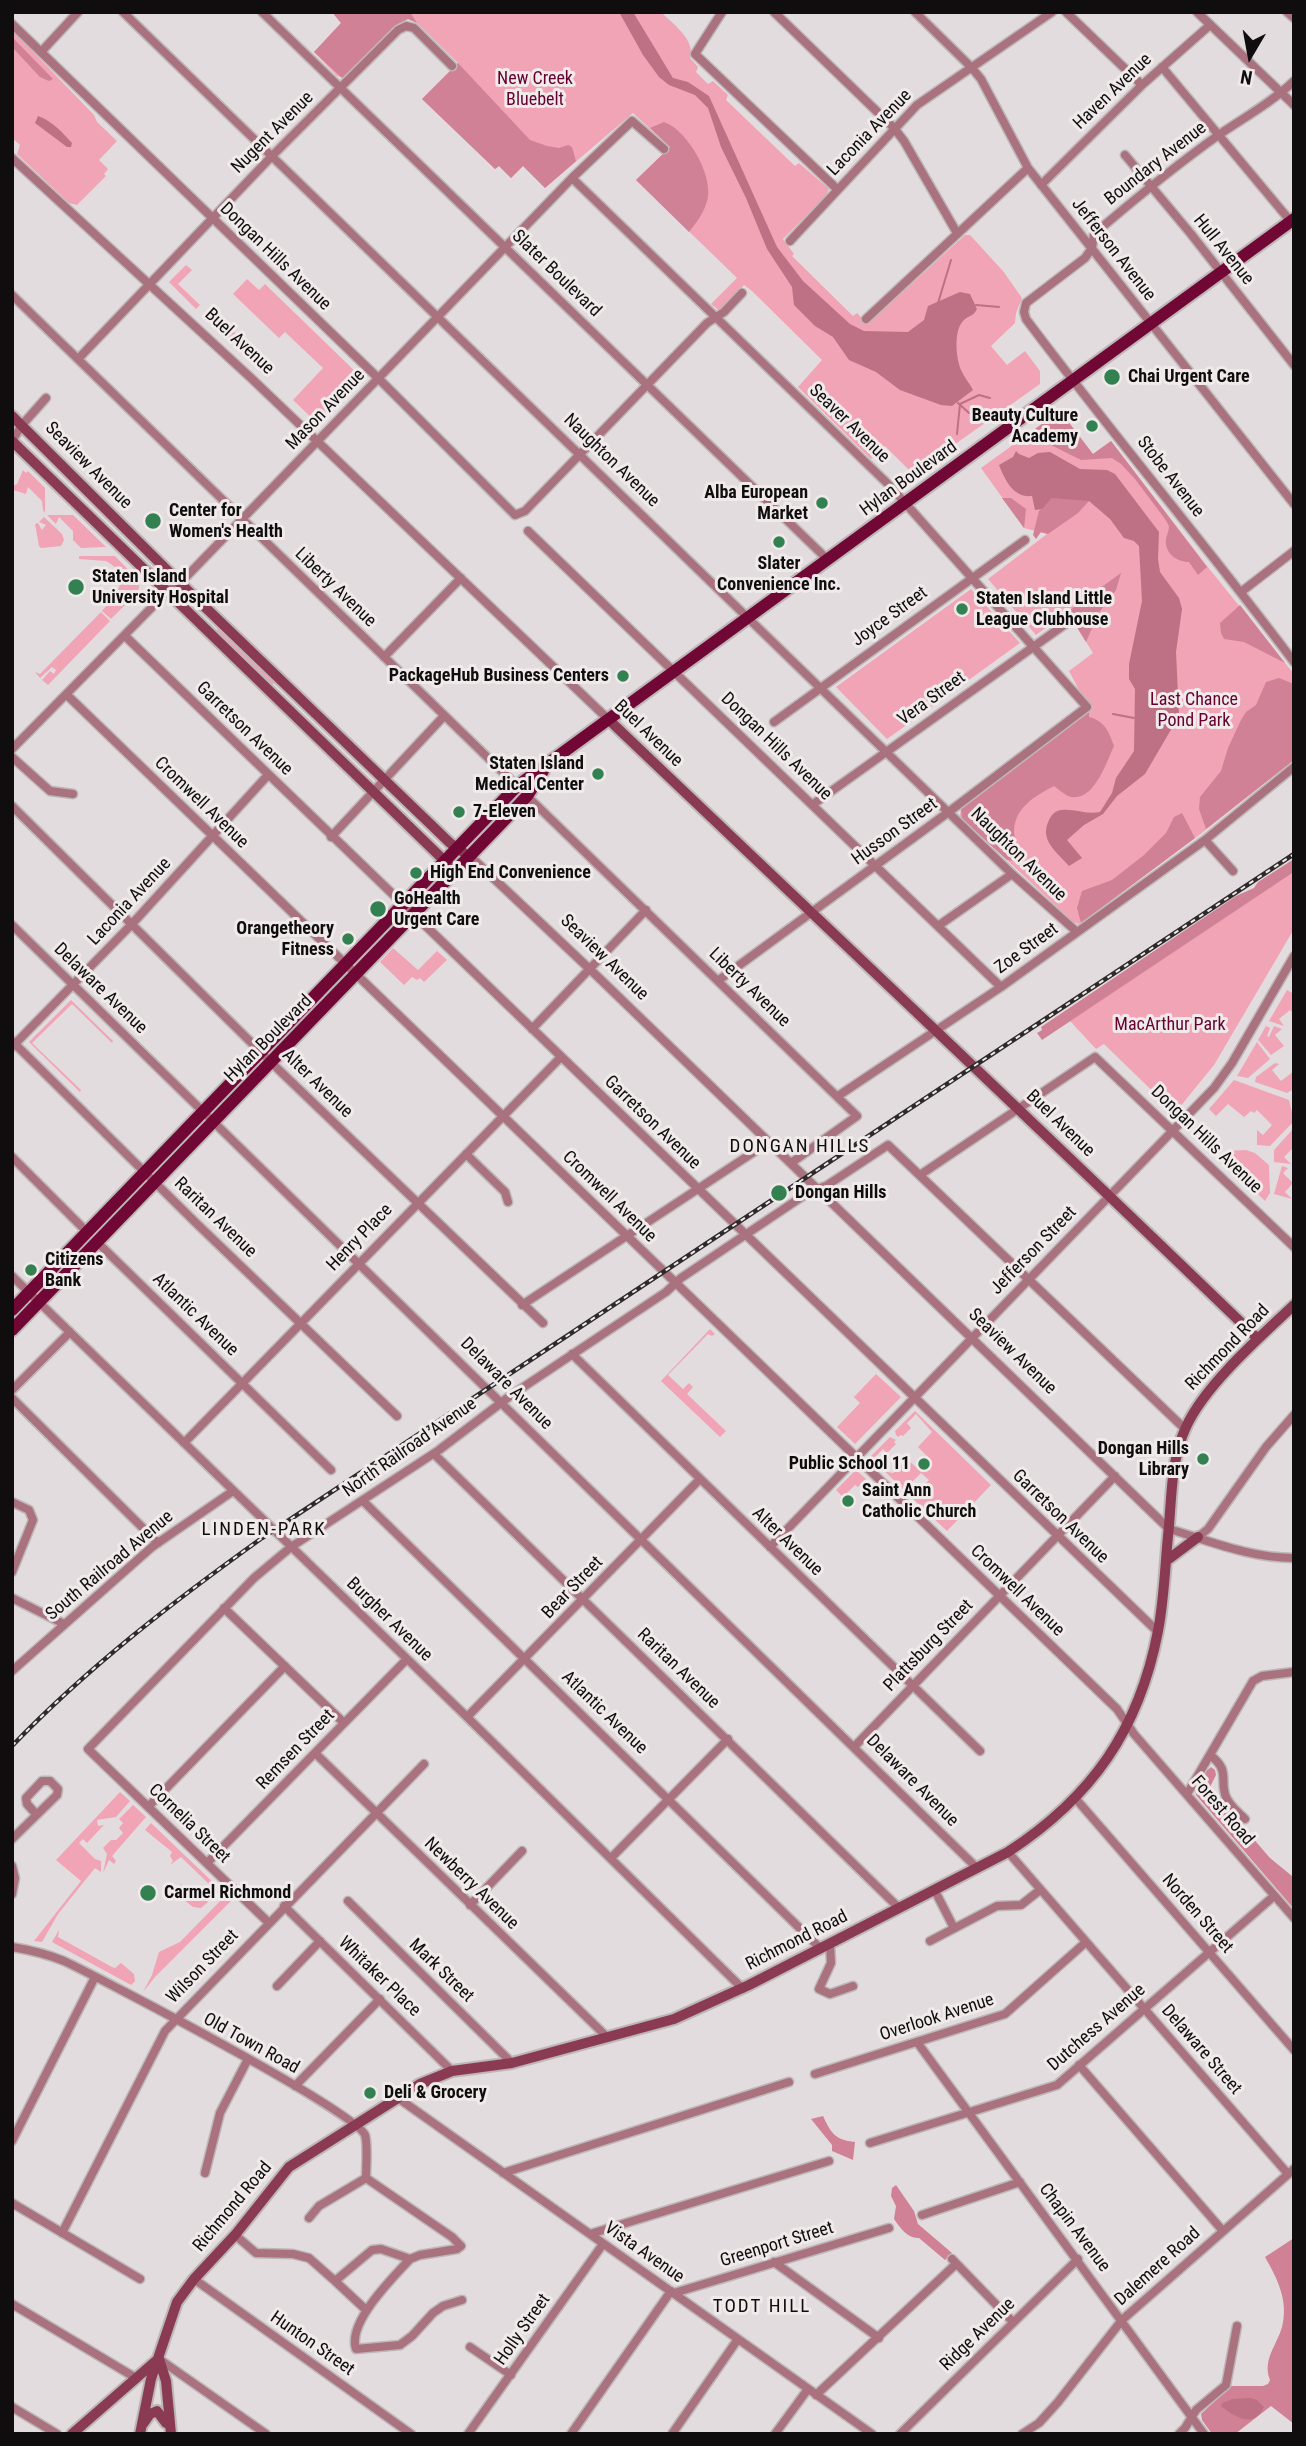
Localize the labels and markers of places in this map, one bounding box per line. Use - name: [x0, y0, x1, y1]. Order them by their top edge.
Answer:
- place label: Chai Urgent Care: [1128, 366, 1250, 388]
- marker: Chai Urgent Care: [1102, 367, 1122, 387]
- place label: Beauty Culture Academy: [972, 405, 1078, 448]
- marker: Beauty Culture Academy: [1084, 418, 1100, 434]
- place label: Alba European Market: [704, 482, 808, 524]
- marker: Alba European Market: [814, 495, 830, 511]
- place label: Center for Women's Health: [169, 500, 283, 542]
- marker: Center for Women's Health: [143, 511, 163, 531]
- marker: Slater Convenience Inc.: [771, 534, 787, 550]
- place label: Slater Convenience Inc.: [717, 553, 841, 596]
- place label: Staten Island University Hospital: [92, 566, 229, 608]
- marker: Staten Island University Hospital: [66, 577, 86, 597]
- place label: Staten Island Little League Clubhouse: [976, 588, 1112, 630]
- marker: Staten Island Little League Clubhouse: [954, 601, 970, 617]
- place label: PackageHub Business Centers: [389, 665, 609, 687]
- marker: PackageHub Business Centers: [615, 668, 631, 684]
- place label: Staten Island Medical Center: [475, 753, 584, 796]
- marker: Staten Island Medical Center: [590, 766, 606, 782]
- place label: 7-Eleven: [473, 801, 536, 823]
- marker: 7-Eleven: [451, 804, 467, 820]
- place label: High End Convenience: [430, 862, 591, 884]
- marker: High End Convenience: [408, 865, 424, 881]
- place label: GoHealth Urgent Care: [394, 888, 479, 930]
- marker: GoHealth Urgent Care: [368, 899, 388, 919]
- place label: Orangetheory Fitness: [236, 918, 334, 960]
- marker: Orangetheory Fitness: [340, 931, 356, 947]
- place label: Dongan Hills: [795, 1182, 886, 1204]
- marker: Dongan Hills: [769, 1183, 789, 1203]
- place label: Citizens Bank: [45, 1249, 103, 1292]
- marker: Citizens Bank: [23, 1262, 39, 1278]
- place label: Dongan Hills Library: [1098, 1438, 1189, 1480]
- marker: Dongan Hills Library: [1195, 1451, 1211, 1467]
- place label: Public School 11: [789, 1453, 910, 1475]
- marker: Public School 11: [916, 1456, 932, 1472]
- place label: Saint Ann Catholic Church: [862, 1480, 976, 1522]
- marker: Saint Ann Catholic Church: [840, 1493, 856, 1509]
- place label: Carmel Richmond: [164, 1882, 291, 1904]
- marker: Carmel Richmond: [138, 1883, 158, 1903]
- place label: Deli & Grocery: [384, 2082, 487, 2104]
- marker: Deli & Grocery: [362, 2085, 378, 2101]

